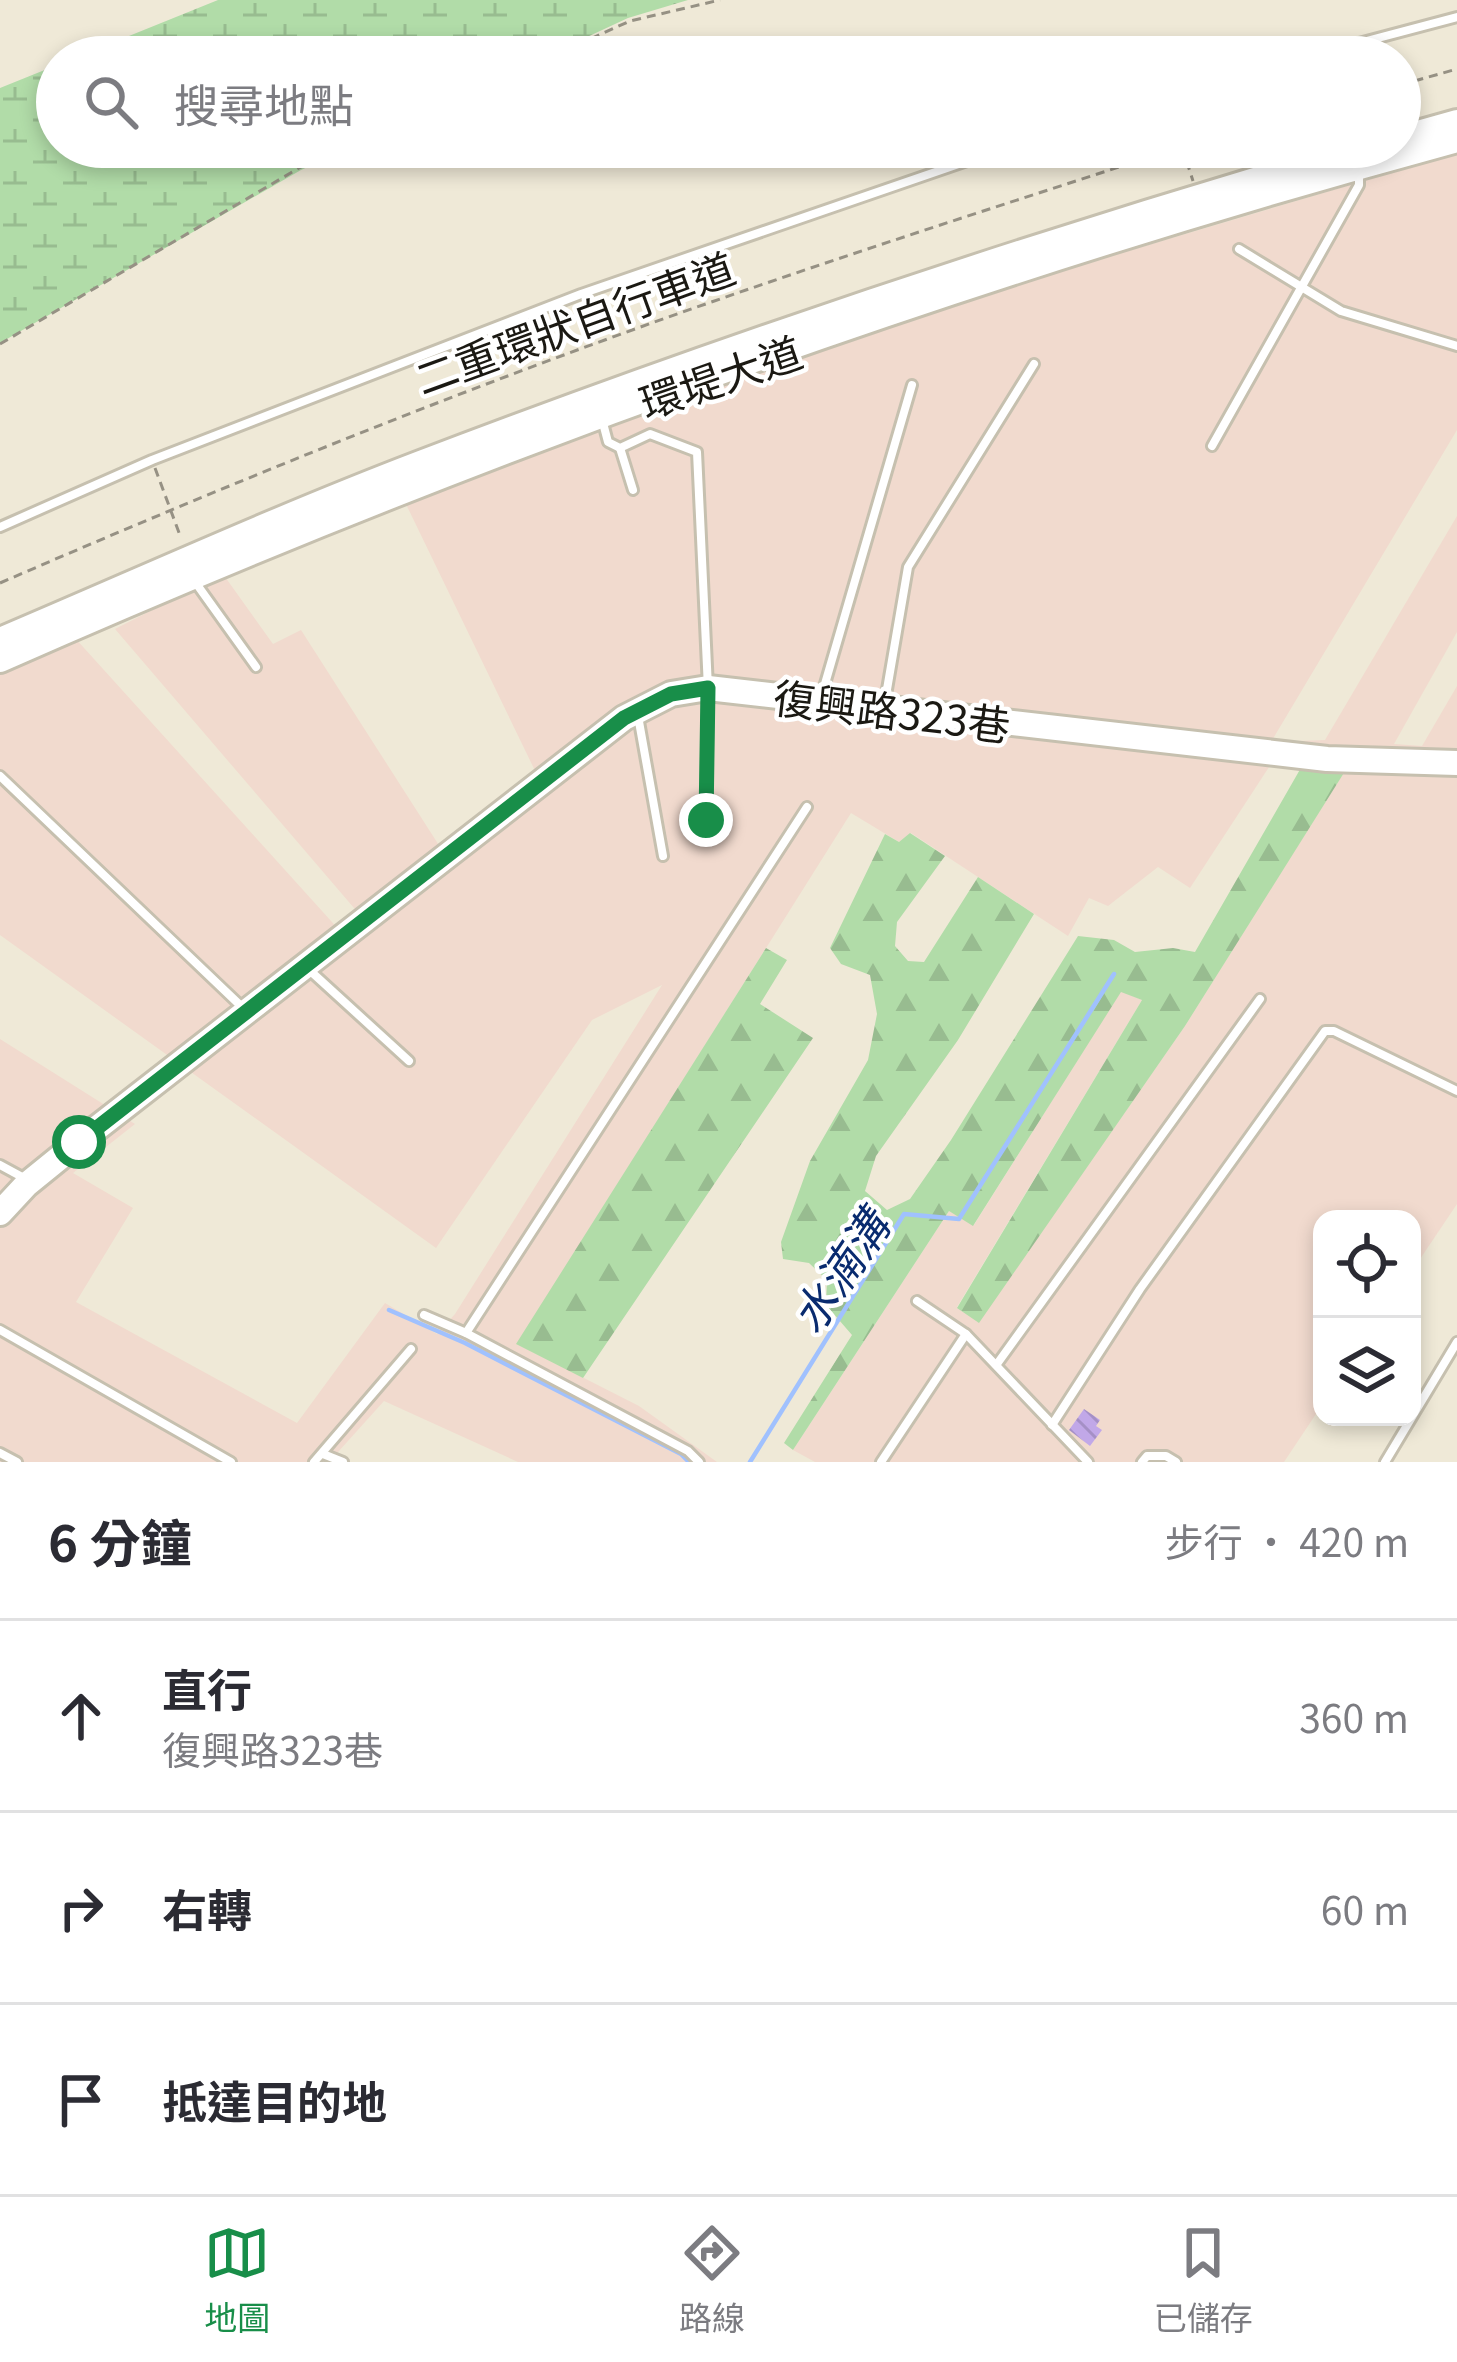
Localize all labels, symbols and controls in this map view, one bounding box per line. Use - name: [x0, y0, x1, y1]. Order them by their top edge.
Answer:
- search box: [36, 36, 1421, 168]
- icon: search: [78, 69, 144, 135]
- text: 搜尋地點: [174, 70, 354, 135]
- street label: 二重環狀自行車道: [406, 235, 742, 407]
- street label: 環堤大道: [631, 319, 809, 431]
- street label: 復興路323巷: [770, 664, 1014, 754]
- route end: [679, 793, 733, 847]
- route start: [52, 1115, 106, 1169]
- water label: 水湳溝: [773, 1191, 906, 1344]
- map controls: [1313, 1210, 1421, 1426]
- button: locate: [1313, 1210, 1421, 1318]
- button: layers: [1313, 1318, 1421, 1426]
- text: 6 分鐘: [48, 1503, 192, 1577]
- text: 步行 · 420 m: [1165, 1512, 1409, 1568]
- text: 直行: [162, 1655, 252, 1720]
- icon: ahead: [48, 1683, 114, 1749]
- text: 360 m: [1299, 1688, 1409, 1744]
- text: 復興路323巷: [162, 1720, 383, 1776]
- icon: right: [48, 1875, 114, 1941]
- text: 右轉: [162, 1875, 252, 1940]
- text: 60 m: [1321, 1880, 1409, 1936]
- icon: arrive: [48, 2067, 114, 2133]
- text: 抵達目的地: [162, 2067, 387, 2132]
- tab: 地圖: [204, 2220, 270, 2340]
- tab: 路線: [679, 2220, 745, 2340]
- tab: 已儲存: [1154, 2220, 1253, 2340]

